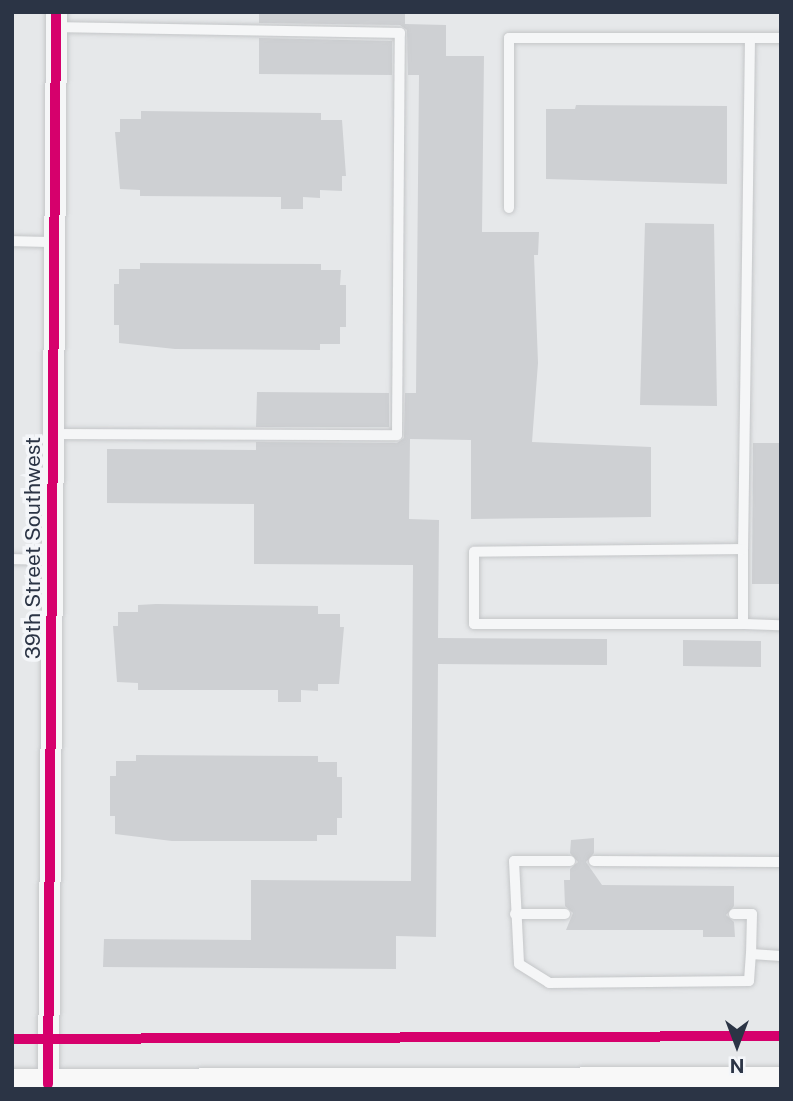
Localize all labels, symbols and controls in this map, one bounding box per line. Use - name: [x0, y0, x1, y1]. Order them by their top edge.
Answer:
- street label: 39th Street Southwest: [20, 437, 46, 659]
- north arrow: [702, 1010, 772, 1080]
- text: N: [730, 1055, 744, 1077]

